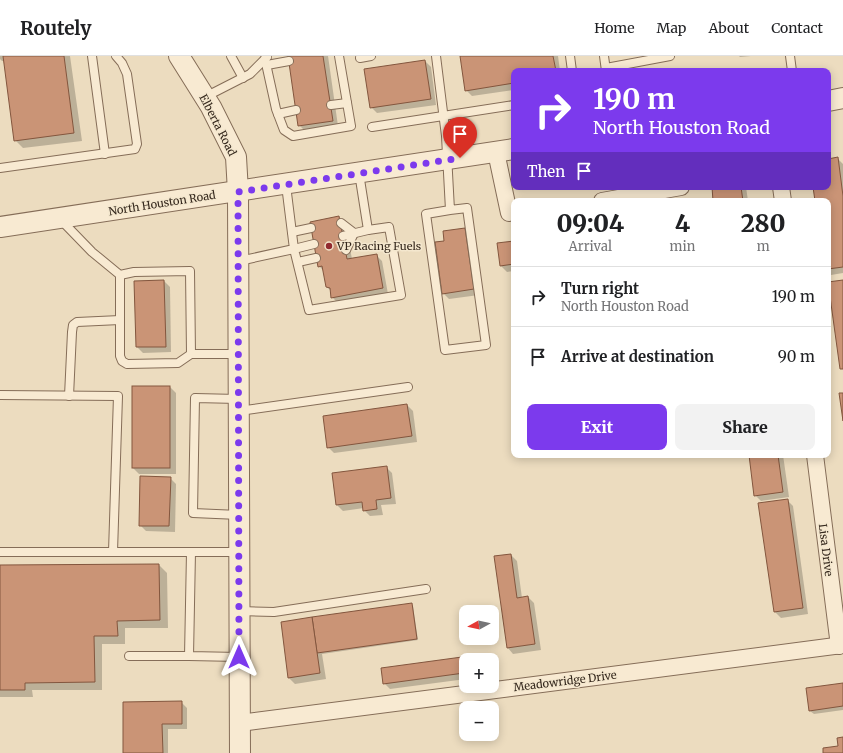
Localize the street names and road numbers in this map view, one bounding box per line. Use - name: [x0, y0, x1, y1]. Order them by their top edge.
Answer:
- street label: Elberta Road: [196, 92, 240, 159]
- street label: North Houston Road: [107, 188, 217, 218]
- street label: Lisa Drive: [816, 523, 836, 577]
- street label: Meadowridge Drive: [513, 668, 617, 694]

